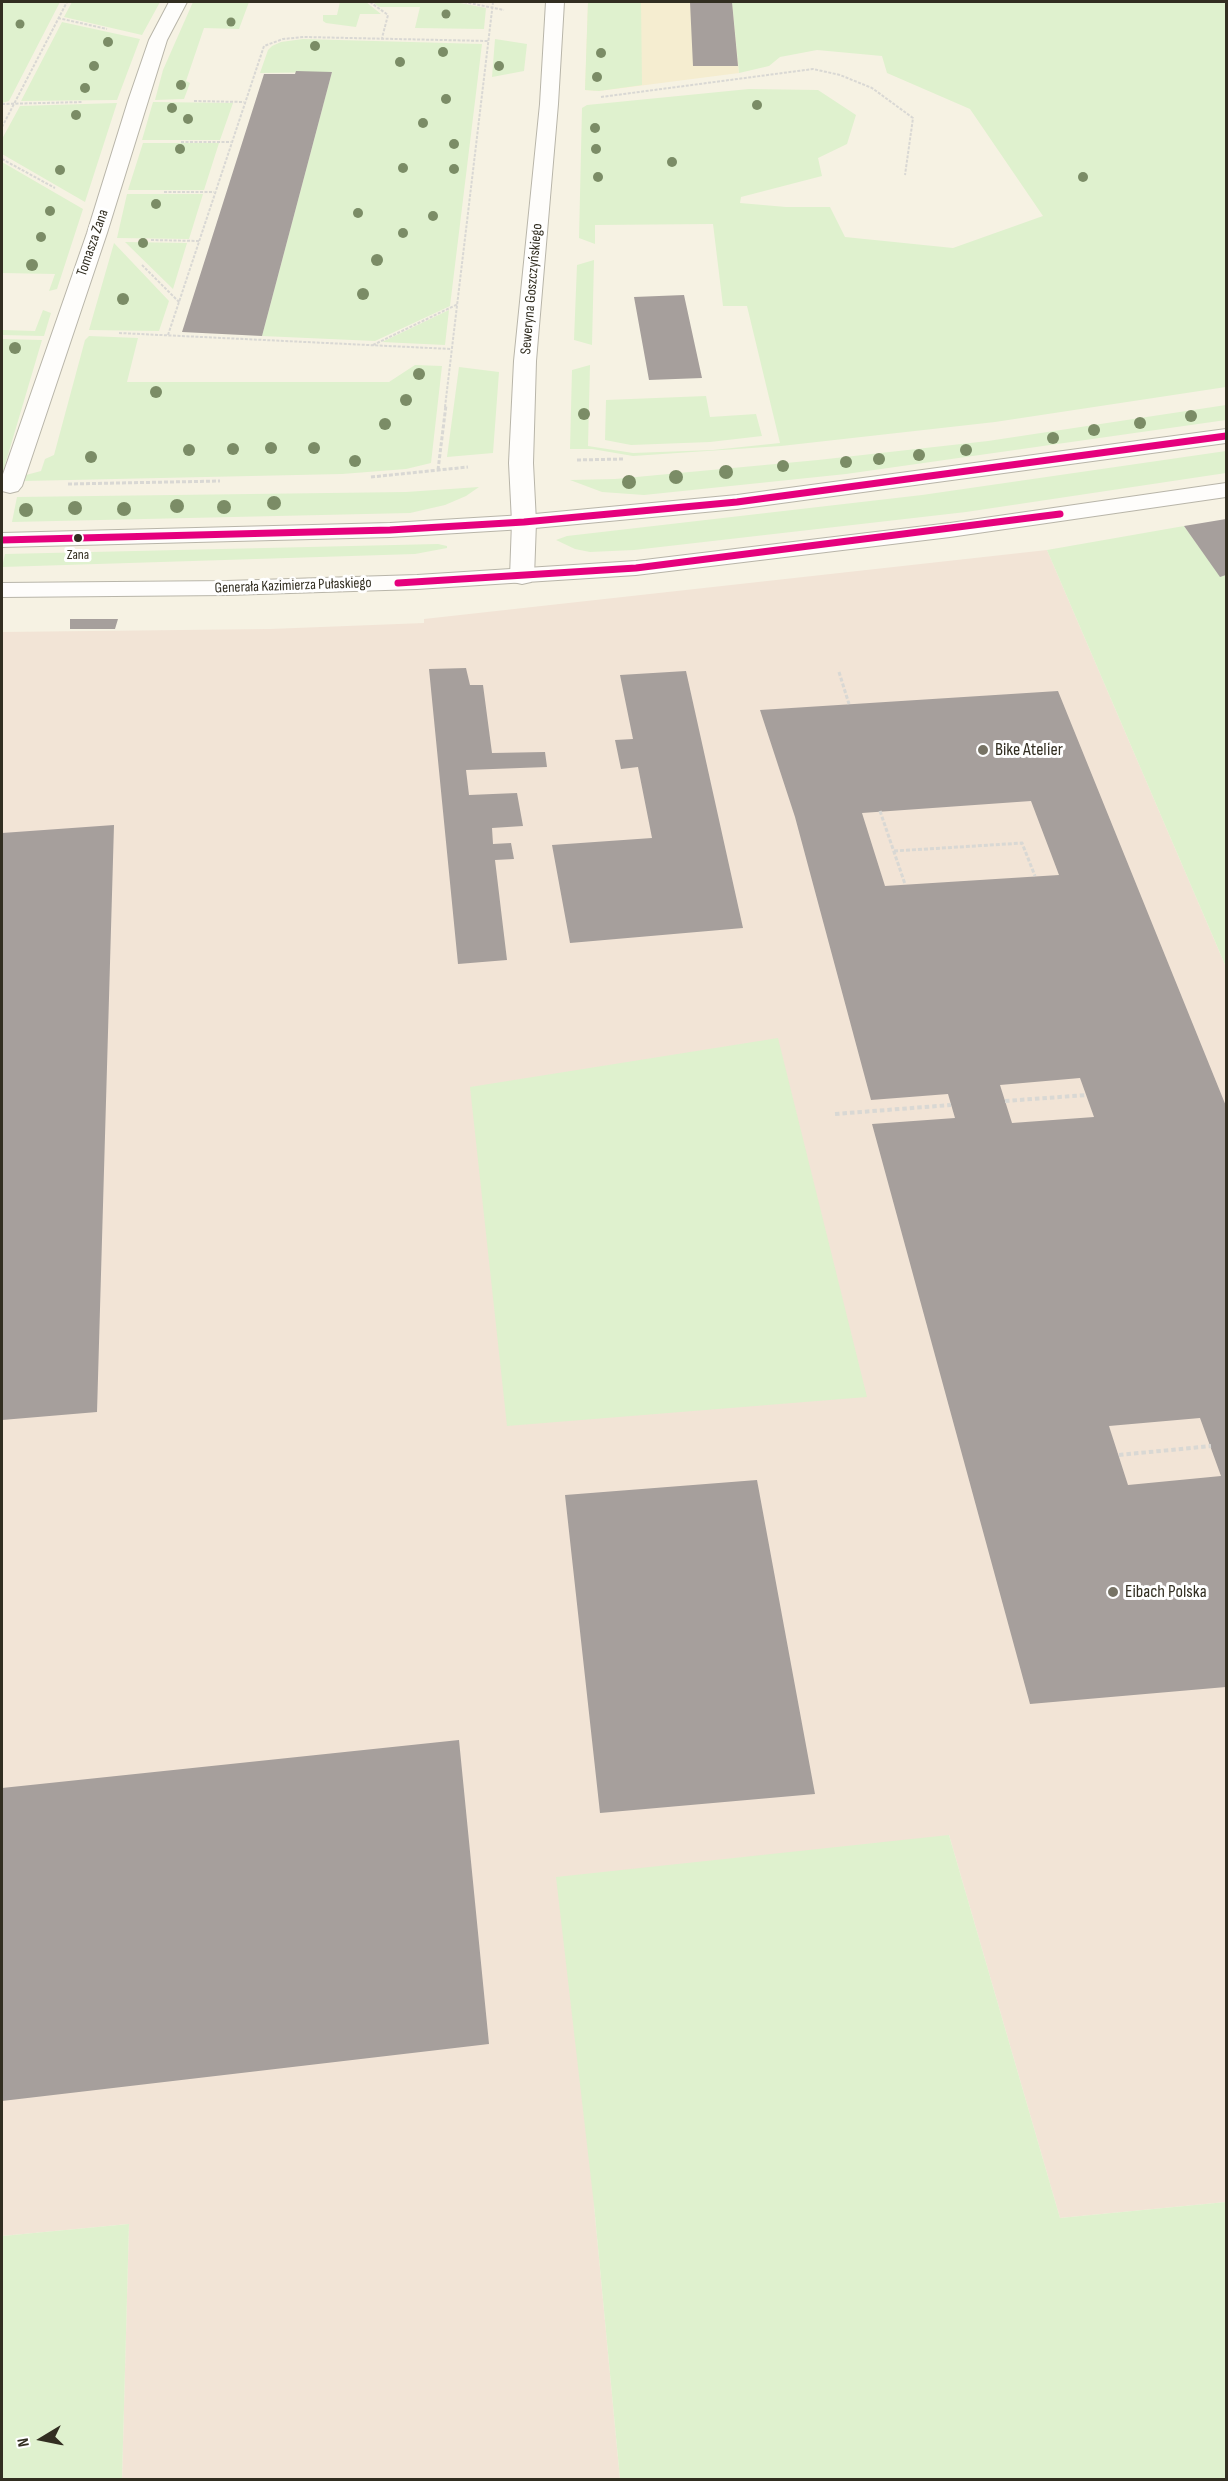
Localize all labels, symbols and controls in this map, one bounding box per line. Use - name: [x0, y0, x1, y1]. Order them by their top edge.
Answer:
- street label: Tomasza Zana: [73, 207, 113, 279]
- street label: Seweryna Goszczyńskiego: [517, 223, 547, 355]
- marker: Zana: [72, 532, 84, 544]
- place label: Zana: [67, 547, 89, 563]
- street label: Generała Kazimierza Pułaskiego: [214, 574, 372, 598]
- place label: Bike Atelier: [995, 739, 1063, 761]
- marker: Bike Atelier: [976, 743, 990, 757]
- place label: Eibach Polska: [1125, 1581, 1207, 1603]
- marker: Eibach Polska: [1106, 1585, 1120, 1599]
- north arrow: [12, 2409, 72, 2469]
- text: N: [14, 2436, 34, 2448]

